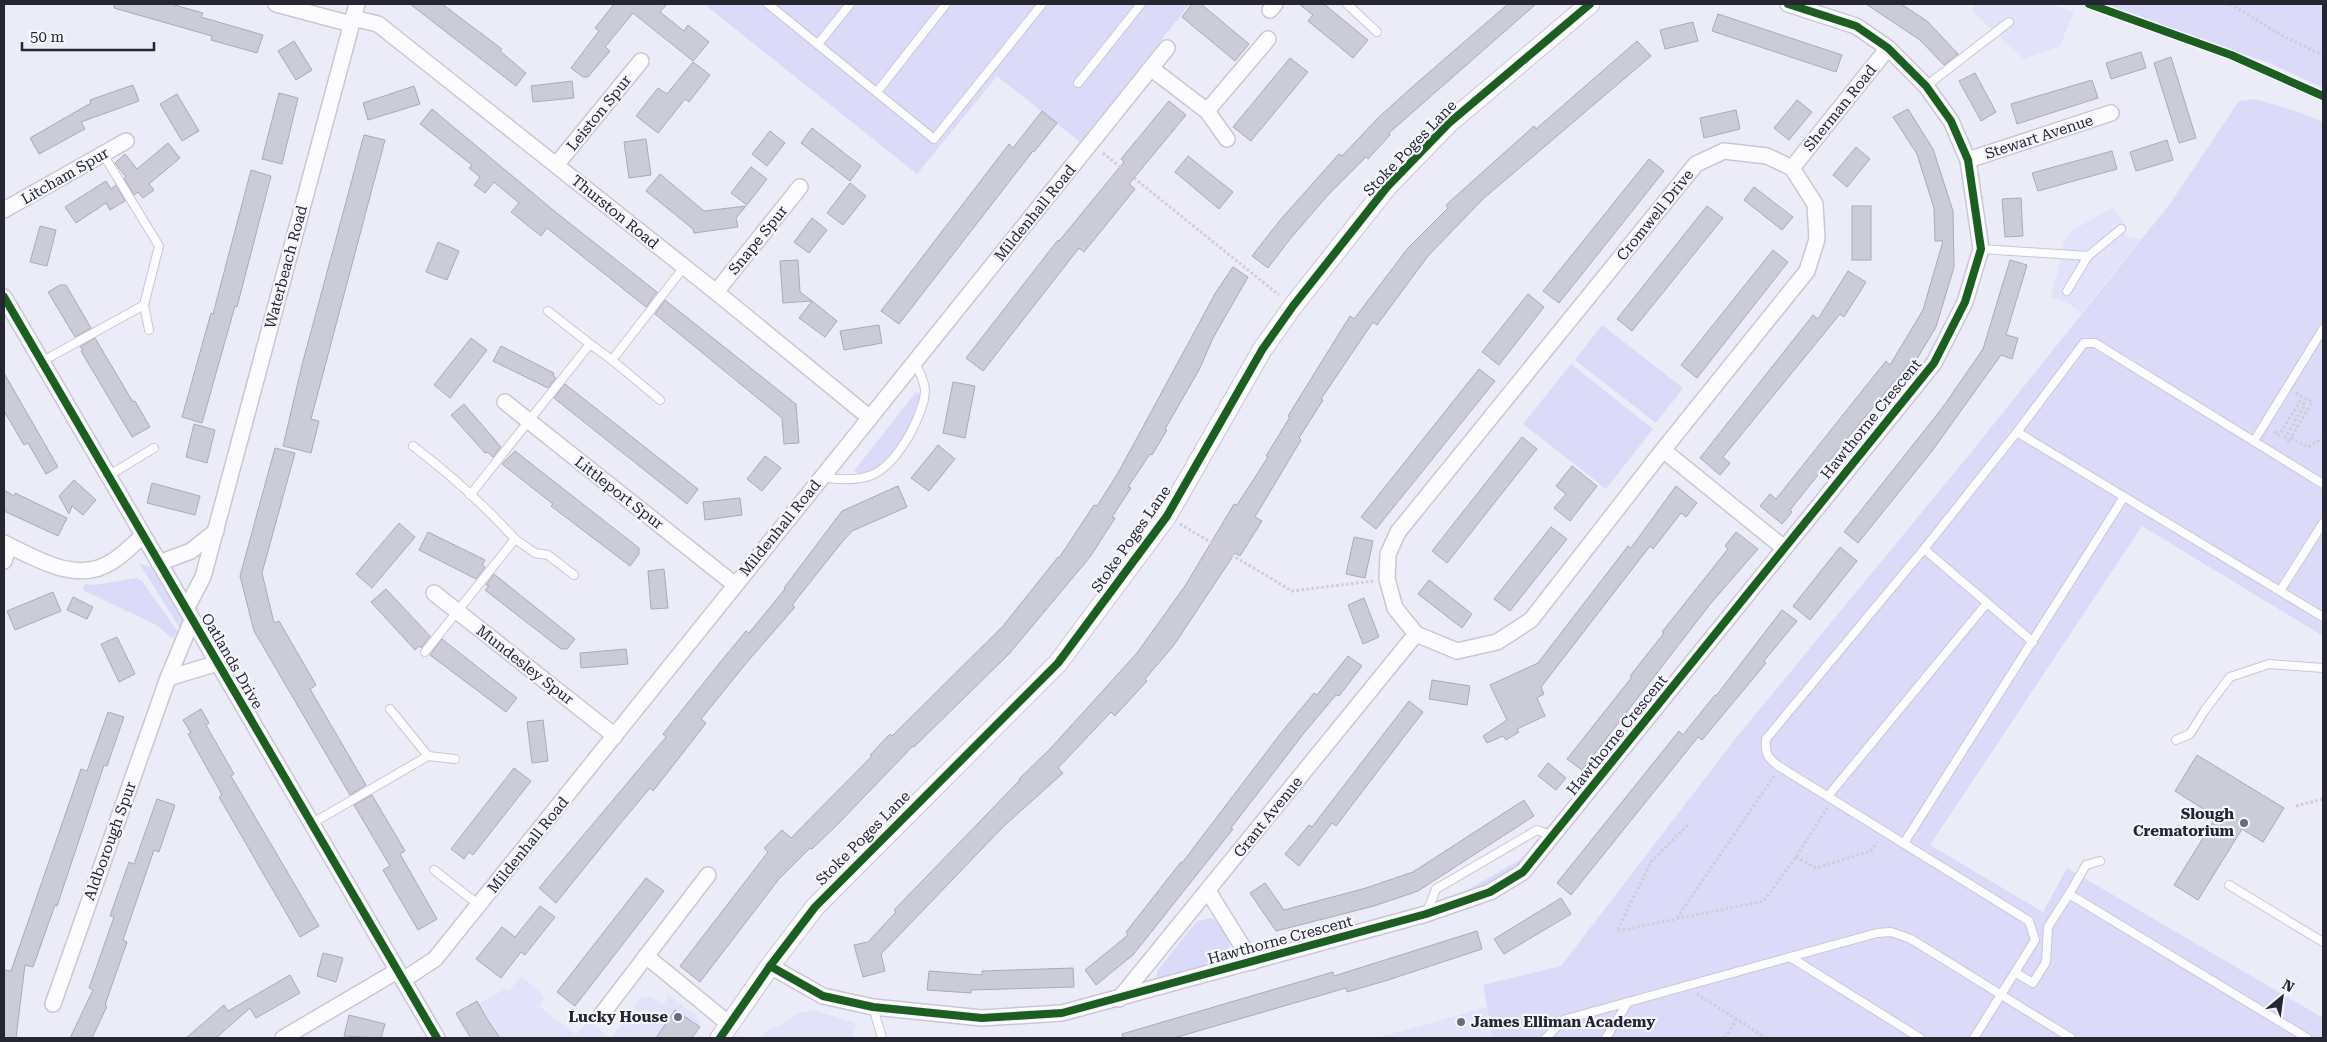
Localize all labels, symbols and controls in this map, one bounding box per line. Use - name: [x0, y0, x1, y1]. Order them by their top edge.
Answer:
- scale bar: [22, 20, 155, 52]
- text: 50 m: [30, 28, 65, 46]
- street label: Sherman Road: [1800, 61, 1880, 155]
- street label: Leiston Spur: [563, 71, 635, 155]
- street label: Stoke Poges Lane: [1360, 96, 1460, 200]
- street label: Stewart Avenue: [1983, 111, 2095, 163]
- street label: Litcham Spur: [18, 144, 112, 208]
- street label: Mildenhall Road: [991, 161, 1080, 265]
- street label: Cromwell Drive: [1613, 166, 1697, 264]
- street label: Thurston Road: [568, 171, 663, 253]
- street label: Snape Spur: [725, 202, 791, 278]
- street label: Waterbeach Road: [261, 203, 311, 331]
- street label: Hawthorne Crescent: [1817, 355, 1925, 483]
- street label: Littleport Spur: [571, 453, 667, 533]
- street label: Mildenhall Road: [736, 476, 825, 580]
- street label: Stoke Poges Lane: [1087, 482, 1175, 596]
- street label: Oatlands Drive: [197, 610, 267, 712]
- street label: Mundesley Spur: [473, 621, 577, 709]
- street label: Hawthorne Crescent: [1563, 671, 1671, 799]
- street label: Grant Avenue: [1230, 773, 1306, 861]
- street label: Aldborough Spur: [80, 779, 140, 903]
- street label: Stoke Poges Lane: [812, 787, 914, 889]
- street label: Mildenhall Road: [484, 793, 573, 897]
- place label: Slough Crematorium: [2133, 805, 2235, 840]
- marker: Slough Crematorium: [2238, 817, 2250, 829]
- street label: Hawthorne Crescent: [1206, 912, 1355, 968]
- north arrow: [2257, 972, 2307, 1022]
- text: N: [2280, 976, 2297, 995]
- place label: Lucky House: [569, 1008, 668, 1026]
- marker: Lucky House: [672, 1011, 684, 1023]
- place label: James Elliman Academy: [1471, 1013, 1655, 1031]
- marker: James Elliman Academy: [1455, 1016, 1467, 1028]

